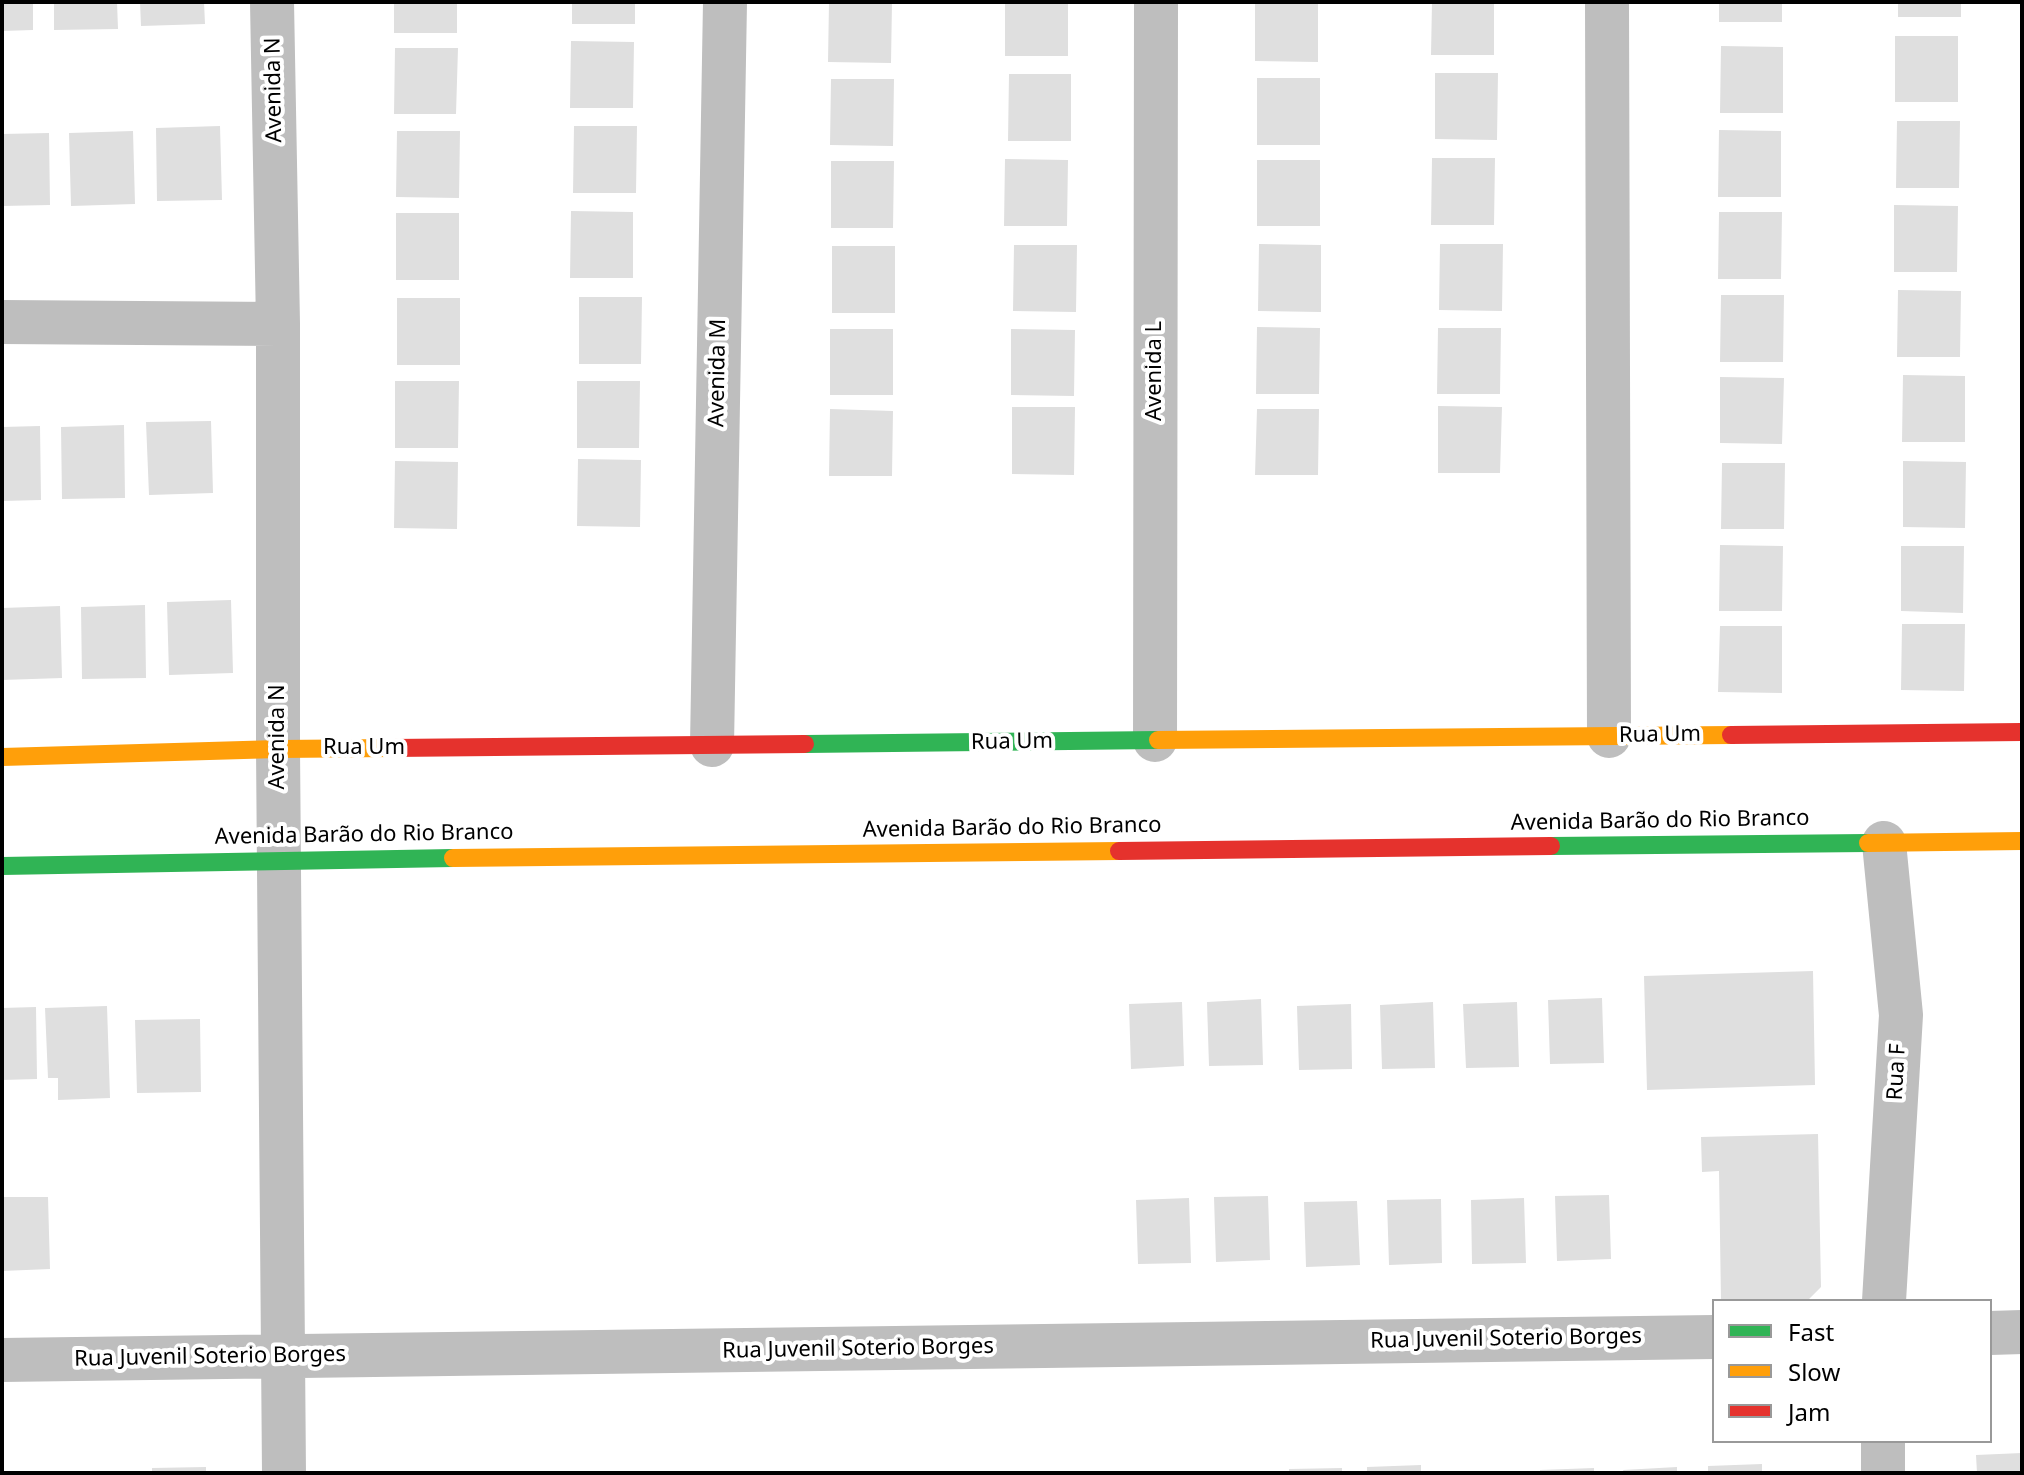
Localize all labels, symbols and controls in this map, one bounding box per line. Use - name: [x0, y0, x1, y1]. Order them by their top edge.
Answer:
- street label: Avenida N: [260, 37, 288, 143]
- street label: Avenida M: [704, 319, 732, 427]
- street label: Avenida L: [1142, 321, 1168, 421]
- street label: Avenida N: [265, 684, 291, 790]
- street label: Rua Um: [1619, 721, 1701, 749]
- street label: Rua Um: [971, 728, 1053, 756]
- street label: Rua Um: [323, 735, 405, 761]
- street label: Avenida Barão do Rio Branco: [1510, 805, 1810, 837]
- street label: Avenida Barão do Rio Branco: [862, 812, 1162, 844]
- street label: Avenida Barão do Rio Branco: [214, 819, 514, 851]
- street label: Rua F: [1882, 1043, 1912, 1101]
- legend: [1712, 1299, 1992, 1443]
- text: Fast: [1788, 1315, 1834, 1348]
- street label: Rua Juvenil Soterio Borges: [1370, 1323, 1642, 1355]
- street label: Rua Juvenil Soterio Borges: [722, 1333, 994, 1365]
- street label: Rua Juvenil Soterio Borges: [74, 1341, 346, 1373]
- text: Slow: [1788, 1355, 1840, 1388]
- text: Jam: [1788, 1395, 1830, 1428]

